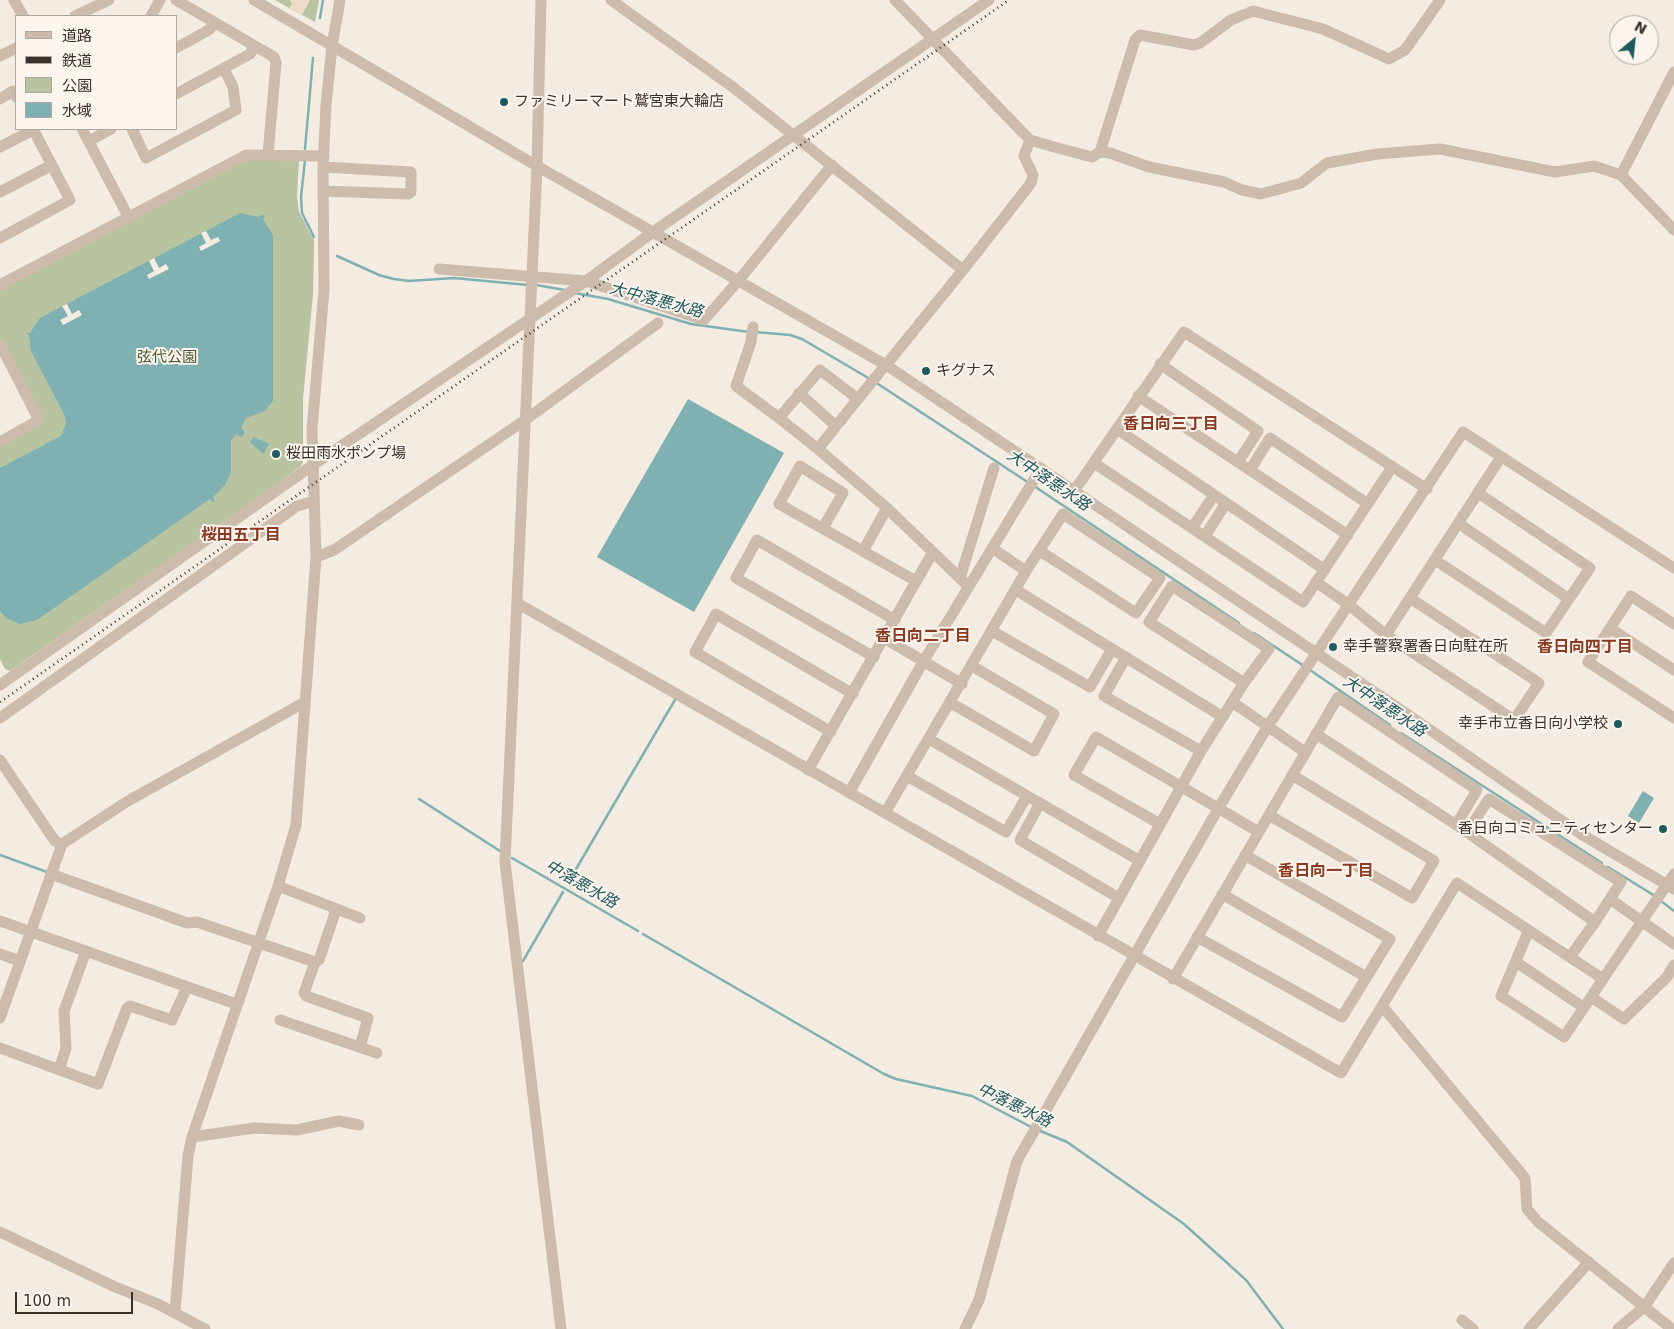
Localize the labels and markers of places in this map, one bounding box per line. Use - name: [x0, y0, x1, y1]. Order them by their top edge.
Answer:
- place label: ファミリーマート鷲宮東大輪店: [514, 93, 724, 111]
- marker: ファミリーマート鷲宮東大輪店: [498, 96, 510, 108]
- place label: キグナス: [936, 362, 996, 380]
- marker: キグナス: [920, 365, 932, 377]
- place label: 桜田雨水ポンプ場: [286, 445, 406, 463]
- marker: 桜田雨水ポンプ場: [270, 448, 282, 460]
- place label: 幸手警察署香日向駐在所: [1343, 638, 1508, 656]
- marker: 幸手警察署香日向駐在所: [1327, 641, 1339, 653]
- place label: 幸手市立香日向小学校: [1458, 715, 1608, 733]
- marker: 幸手市立香日向小学校: [1612, 718, 1624, 730]
- place label: 香日向コミュニティセンター: [1458, 820, 1653, 838]
- marker: 香日向コミュニティセンター: [1657, 823, 1669, 835]

